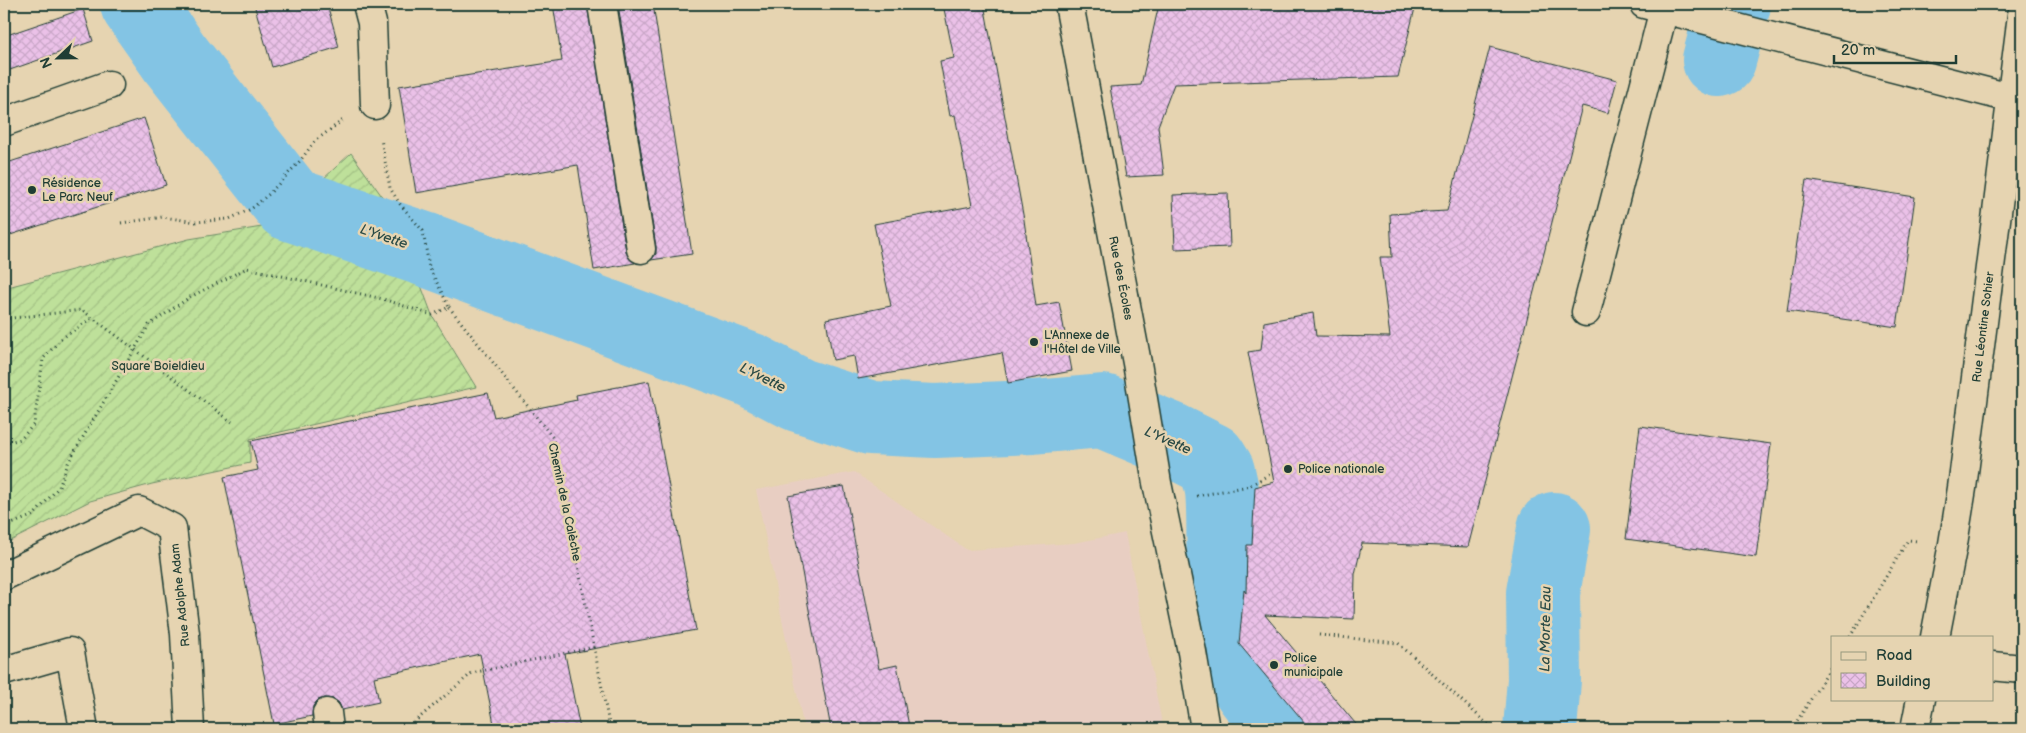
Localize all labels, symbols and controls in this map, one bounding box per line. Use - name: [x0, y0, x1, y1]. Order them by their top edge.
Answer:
- north arrow: [32, 32, 82, 82]
- scale bar: [1834, 32, 1956, 64]
- text: 20 m: [1841, 41, 1875, 60]
- text: N: [37, 55, 56, 71]
- place label: Résidence Le Parc Neuf: [42, 176, 113, 205]
- marker: Résidence Le Parc Neuf: [26, 184, 38, 196]
- water label: L'Yvette: [358, 220, 410, 253]
- street label: Rue des Écoles: [1105, 235, 1137, 321]
- street label: Rue Léontine Sohier: [1969, 270, 1998, 383]
- place label: L'Annexe de l'Hôtel de Ville: [1044, 328, 1121, 357]
- marker: L'Annexe de l'Hôtel de Ville: [1028, 336, 1040, 348]
- park label: Square Boieldieu: [111, 359, 205, 374]
- water label: L'Yvette: [737, 359, 789, 396]
- water label: L'Yvette: [1142, 423, 1194, 458]
- street label: Chemin de la Calèche: [545, 442, 584, 562]
- place label: Police nationale: [1298, 462, 1384, 477]
- marker: Police nationale: [1282, 463, 1294, 475]
- street label: Rue Adolphe Adam: [168, 543, 193, 647]
- water label: La Morte Eau: [1536, 586, 1555, 672]
- legend: [1831, 636, 1994, 700]
- text: Road: [1876, 646, 1912, 665]
- place label: Police municipale: [1284, 651, 1343, 680]
- marker: Police municipale: [1268, 659, 1280, 671]
- text: Building: [1876, 672, 1931, 691]

